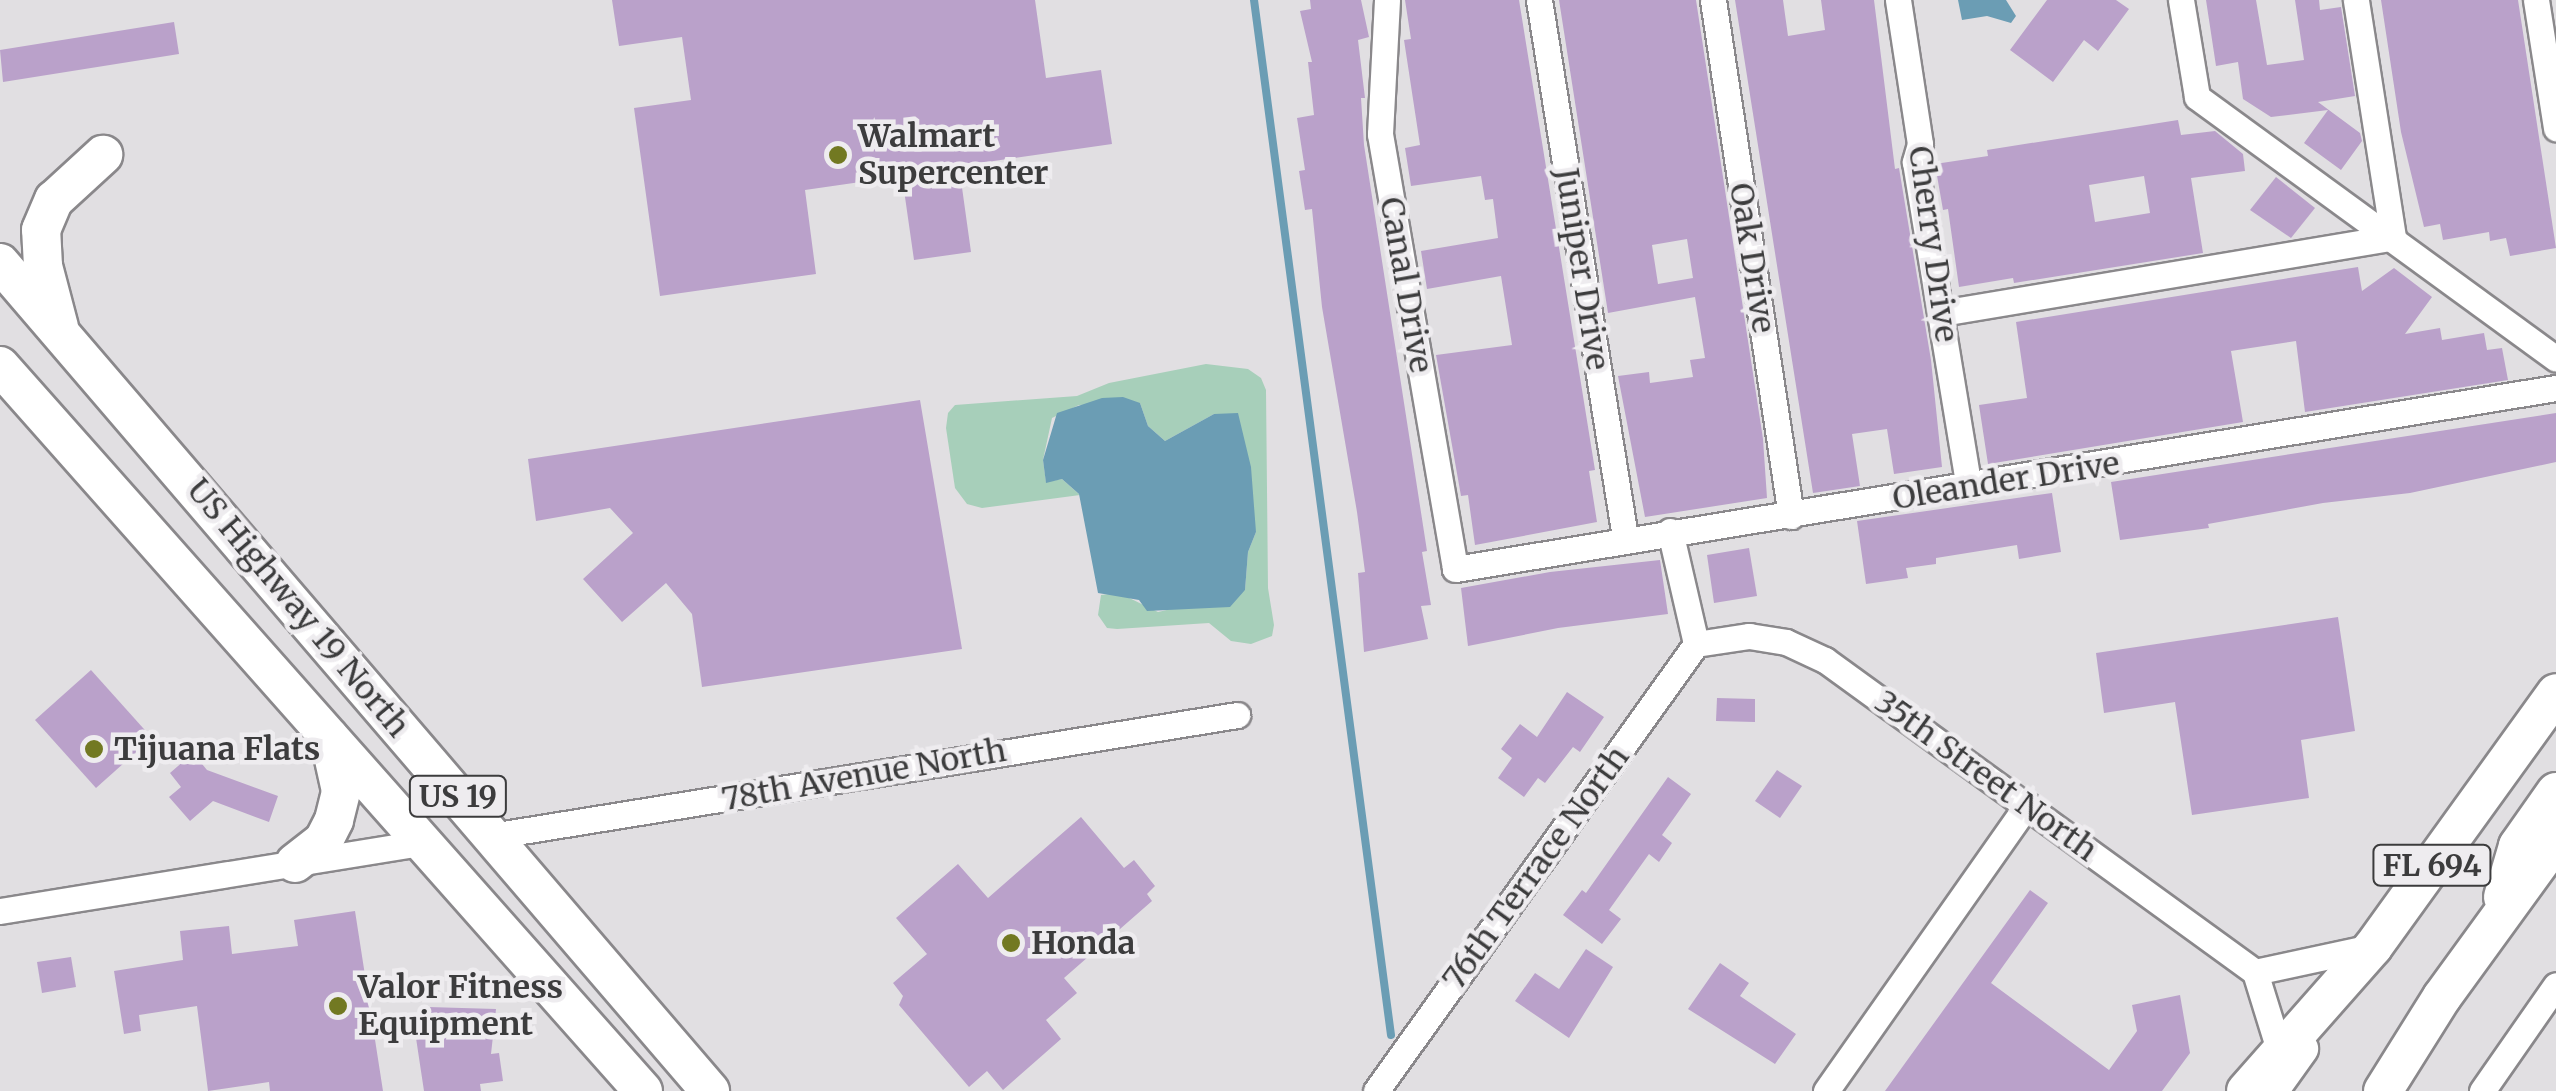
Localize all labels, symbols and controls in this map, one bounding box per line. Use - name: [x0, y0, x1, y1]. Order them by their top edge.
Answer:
- place label: Walmart Supercenter: [858, 118, 1048, 193]
- marker: Walmart Supercenter: [827, 144, 849, 166]
- street label: Cherry Drive: [1900, 144, 1966, 344]
- street label: Juniper Drive: [1547, 165, 1617, 373]
- street label: Oak Drive: [1721, 180, 1783, 336]
- street label: Canal Drive: [1372, 194, 1440, 376]
- street label: Oleander Drive: [1890, 444, 2122, 518]
- street label: US Highway 19 North: [179, 471, 417, 745]
- street label: 35th Street North: [1867, 683, 2105, 869]
- place label: Tijuana Flats: [114, 730, 320, 768]
- street label: 78th Avenue North: [719, 731, 1009, 819]
- marker: Tijuana Flats: [83, 738, 105, 760]
- street label: 76th Terrace North: [1435, 739, 1637, 997]
- road number: US 19: [408, 771, 508, 821]
- road number: FL 694: [2372, 840, 2492, 890]
- place label: Honda: [1031, 924, 1135, 962]
- marker: Honda: [1000, 932, 1022, 954]
- place label: Valor Fitness Equipment: [358, 969, 563, 1044]
- marker: Valor Fitness Equipment: [327, 995, 349, 1017]

